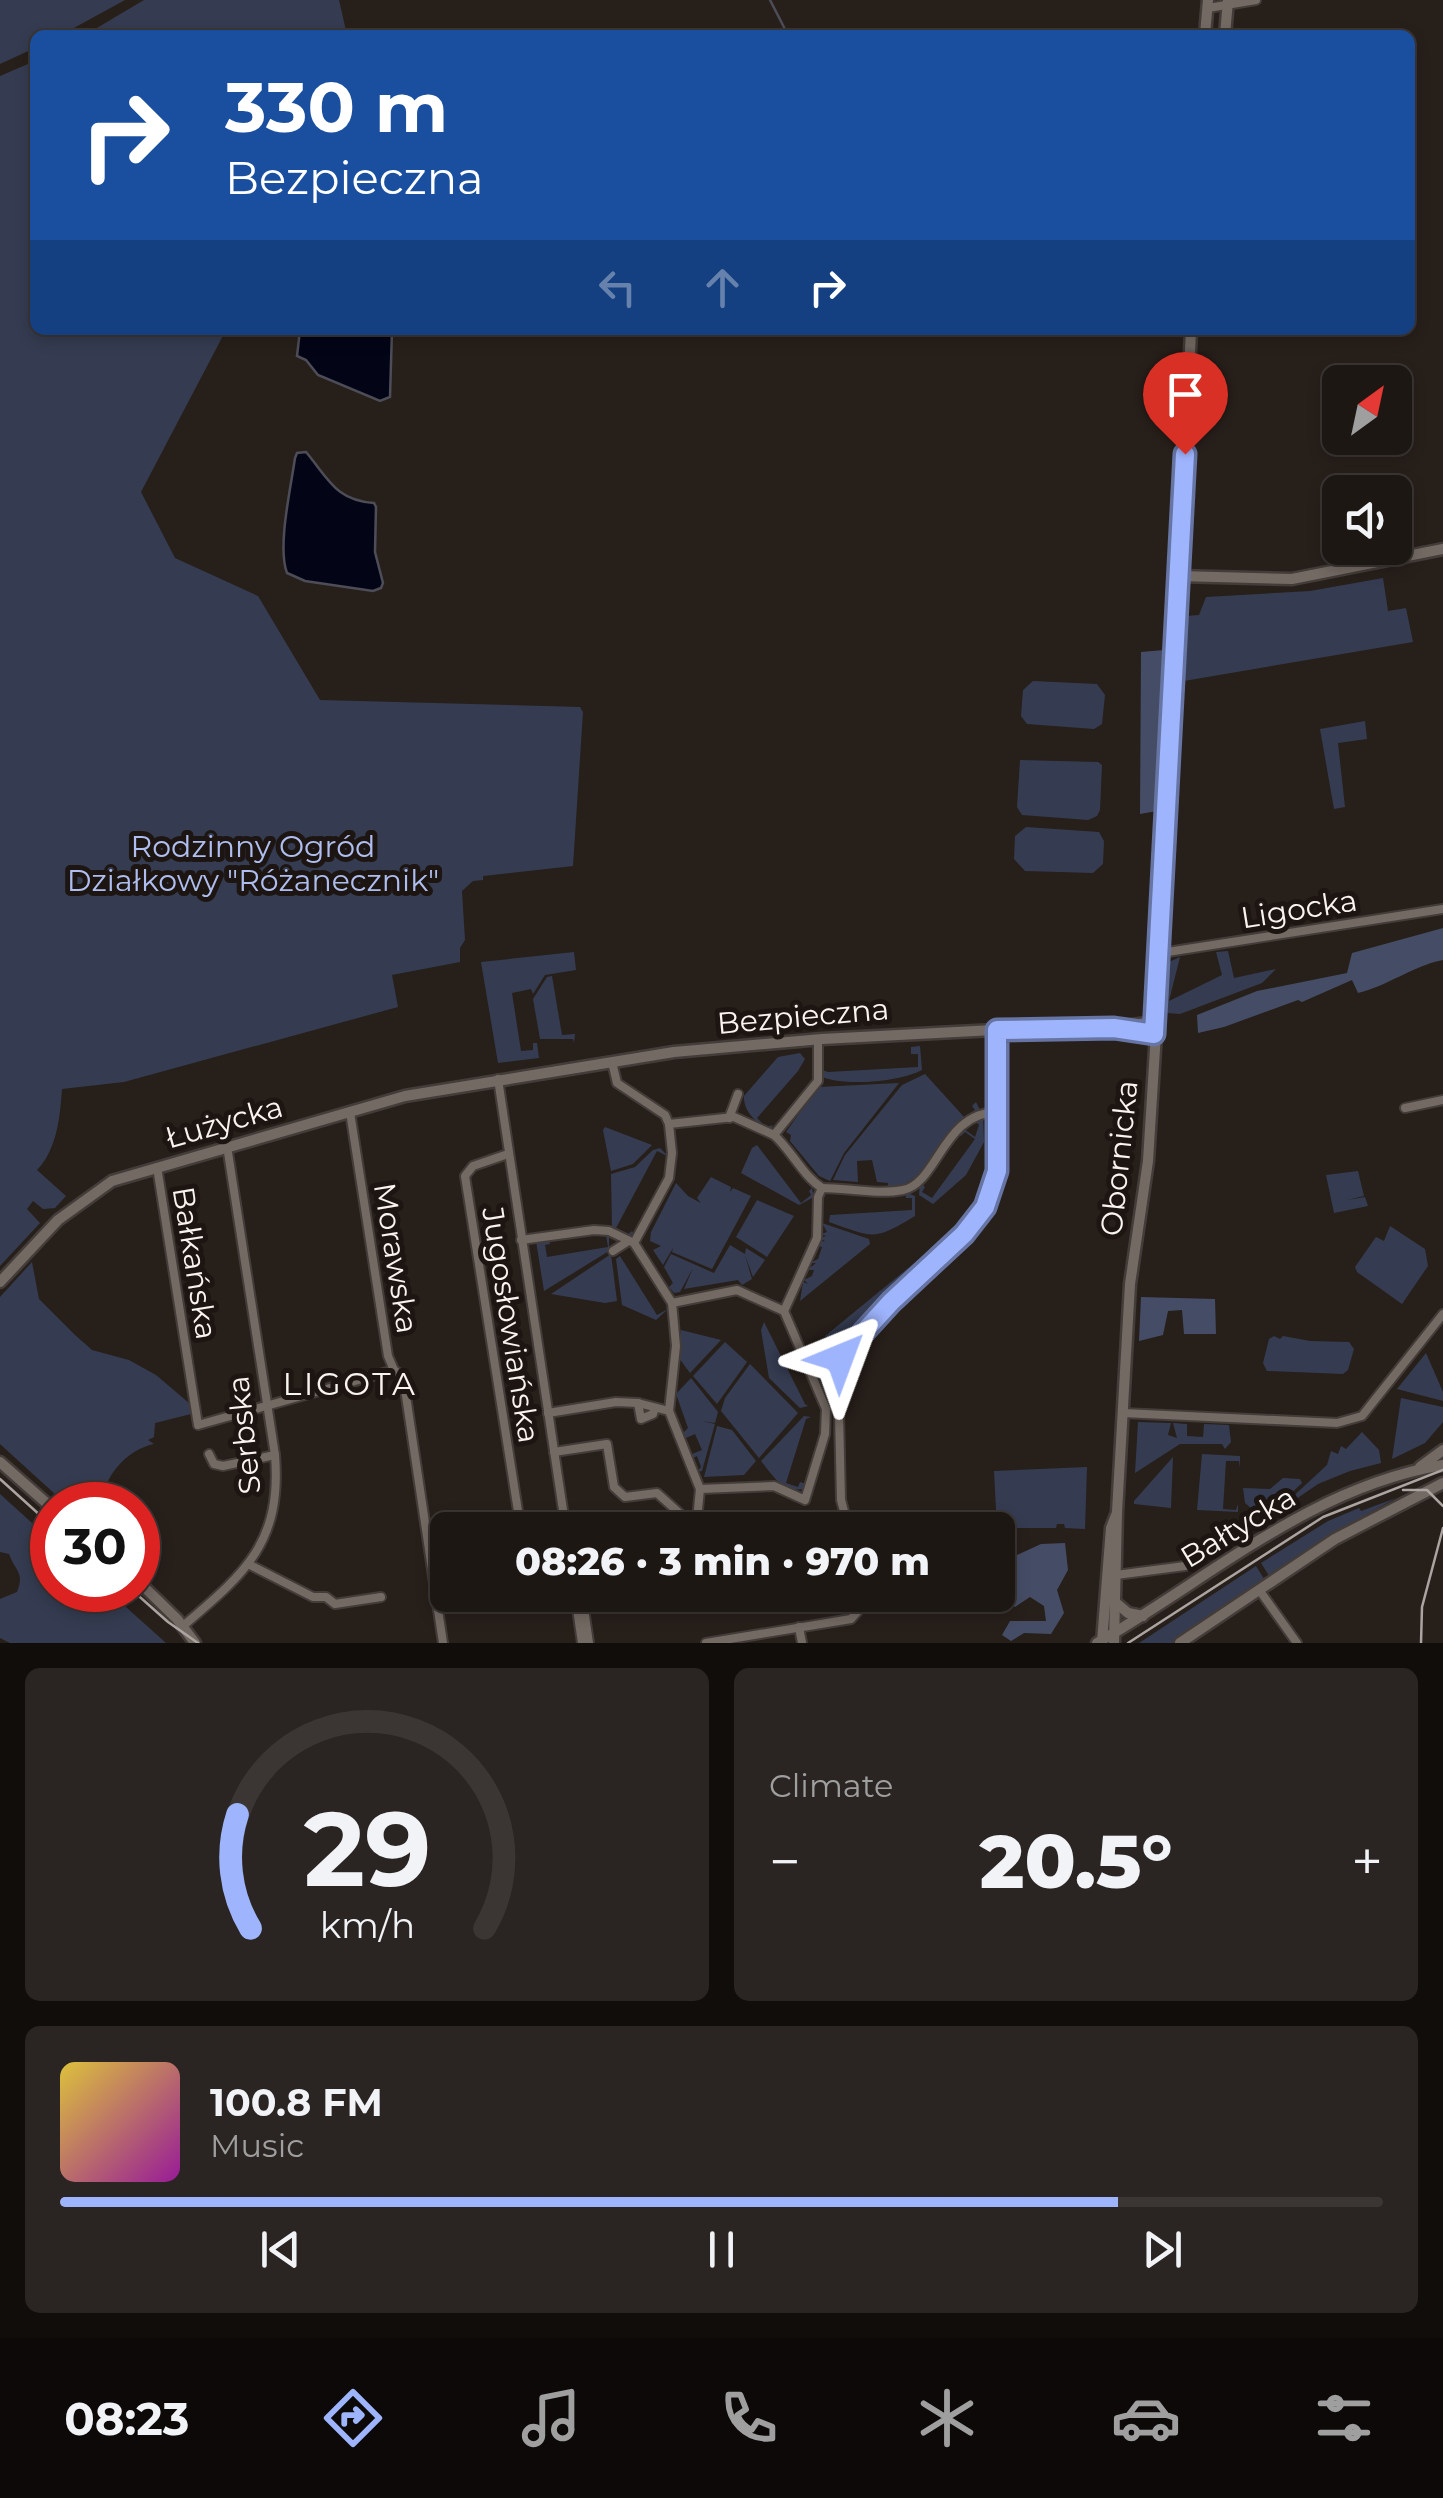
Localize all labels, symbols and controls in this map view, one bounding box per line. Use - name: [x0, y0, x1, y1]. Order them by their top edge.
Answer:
- text: 330 m: [225, 64, 448, 150]
- icon: right: [60, 70, 190, 200]
- text: Bezpieczna: [225, 150, 484, 205]
- icon: left: [590, 260, 645, 315]
- icon: ahead: [695, 260, 750, 315]
- icon: right: [800, 260, 855, 315]
- pin: [1143, 352, 1228, 455]
- north arrow: [1322, 365, 1412, 455]
- map controls: [1322, 365, 1412, 565]
- icon: arrive: [1158, 367, 1213, 422]
- button: sound: [1322, 475, 1412, 565]
- park label: Rodzinny Ogród Działkowy "Różanecznik": [67, 828, 439, 899]
- street label: Ligocka: [1238, 882, 1360, 936]
- street label: Bezpieczna: [716, 990, 890, 1042]
- street label: Obornicka: [1092, 1078, 1146, 1238]
- street label: Łużycka: [161, 1088, 287, 1156]
- street label: Morawska: [366, 1180, 426, 1336]
- street label: Bałkańska: [165, 1184, 225, 1342]
- street label: Jugosłowiańska: [474, 1203, 548, 1446]
- position arrow: [788, 1306, 892, 1410]
- district label: LIGOTA: [283, 1364, 417, 1403]
- street label: Serbska: [219, 1374, 269, 1496]
- street label: Bałtycka: [1174, 1478, 1302, 1576]
- speed limit sign: 30: [30, 1482, 160, 1612]
- text: 08:26 · 3 min · 970 m: [515, 1538, 930, 1585]
- text: Climate: [769, 1766, 893, 1805]
- text: 29: [303, 1785, 431, 1912]
- text: 20.5°: [979, 1815, 1173, 1907]
- text: −: [769, 1828, 801, 1895]
- text: +: [1351, 1828, 1383, 1895]
- text: km/h: [319, 1903, 415, 1947]
- text: 100.8 FM: [210, 2079, 383, 2126]
- text: Music: [210, 2126, 304, 2165]
- icon: previous: [253, 2222, 308, 2277]
- icon: pause: [694, 2222, 749, 2277]
- icon: next: [1135, 2222, 1190, 2277]
- icon: directions: [318, 2383, 388, 2453]
- icon: music: [516, 2383, 586, 2453]
- icon: phone: [714, 2383, 784, 2453]
- icon: climate: [912, 2383, 982, 2453]
- icon: car: [1111, 2383, 1181, 2453]
- icon: filters: [1309, 2383, 1379, 2453]
- text: 08:23: [64, 2391, 189, 2446]

